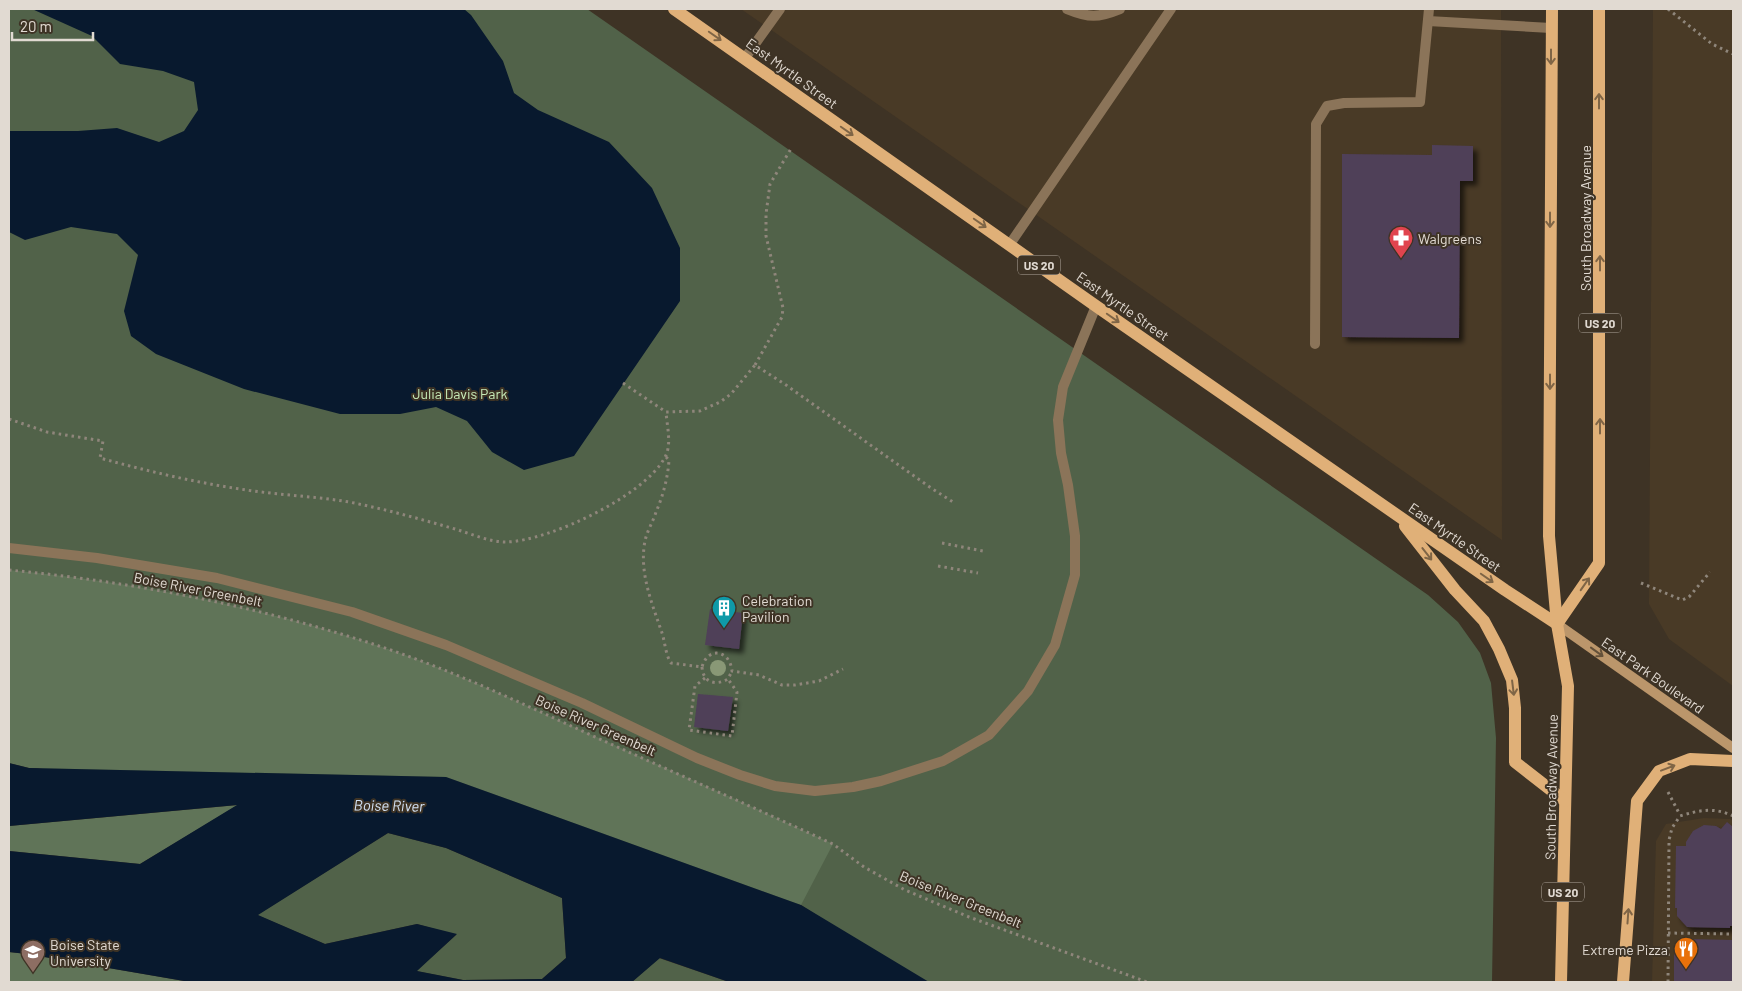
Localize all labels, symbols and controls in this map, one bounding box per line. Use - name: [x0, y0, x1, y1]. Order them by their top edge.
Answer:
- scale bar: [12, 10, 94, 42]
- text: 20 m: [20, 17, 52, 35]
- one-way arrow: [707, 31, 721, 41]
- street label: East Myrtle Street: [743, 34, 841, 112]
- one-way arrow: [1546, 49, 1556, 65]
- one-way arrow: [1594, 93, 1604, 109]
- one-way arrow: [840, 125, 853, 136]
- street label: South Broadway Avenue: [1577, 145, 1594, 291]
- one-way arrow: [1546, 212, 1555, 228]
- one-way arrow: [973, 218, 987, 228]
- pharmacy icon: Walgreens: [1388, 225, 1414, 259]
- place label: Walgreens: [1418, 230, 1482, 247]
- one-way arrow: [1595, 255, 1605, 272]
- road number: US 20: [1018, 256, 1060, 274]
- street label: East Myrtle Street: [1074, 268, 1172, 344]
- one-way arrow: [1105, 313, 1119, 323]
- road number: US 20: [1579, 314, 1621, 332]
- one-way arrow: [1545, 374, 1555, 390]
- park label: Julia Davis Park: [412, 385, 508, 402]
- one-way arrow: [1595, 418, 1605, 434]
- street label: East Myrtle Street: [1406, 499, 1504, 575]
- one-way arrow: [1421, 547, 1432, 560]
- street label: Boise River Greenbelt: [132, 568, 264, 610]
- one-way arrow: [1480, 573, 1494, 583]
- one-way arrow: [1580, 577, 1590, 591]
- place label: Celebration Pavilion: [742, 592, 812, 625]
- building icon: Celebration Pavilion: [711, 595, 737, 629]
- street label: East Park Boulevard: [1598, 633, 1708, 717]
- one-way arrow: [1590, 647, 1604, 657]
- one-way arrow: [1508, 680, 1518, 696]
- street label: Boise River Greenbelt: [533, 691, 659, 759]
- street label: South Broadway Avenue: [1541, 714, 1561, 860]
- one-way arrow: [1660, 762, 1675, 772]
- water label: Boise River: [353, 795, 425, 815]
- street label: Boise River Greenbelt: [897, 867, 1025, 931]
- road number: US 20: [1542, 882, 1584, 902]
- one-way arrow: [1624, 908, 1633, 924]
- place label: Boise State University: [50, 936, 120, 969]
- restaurant icon: Extreme Pizza: [1673, 936, 1699, 970]
- school or university icon: Boise State University: [20, 939, 46, 973]
- place label: Extreme Pizza: [1582, 941, 1668, 958]

